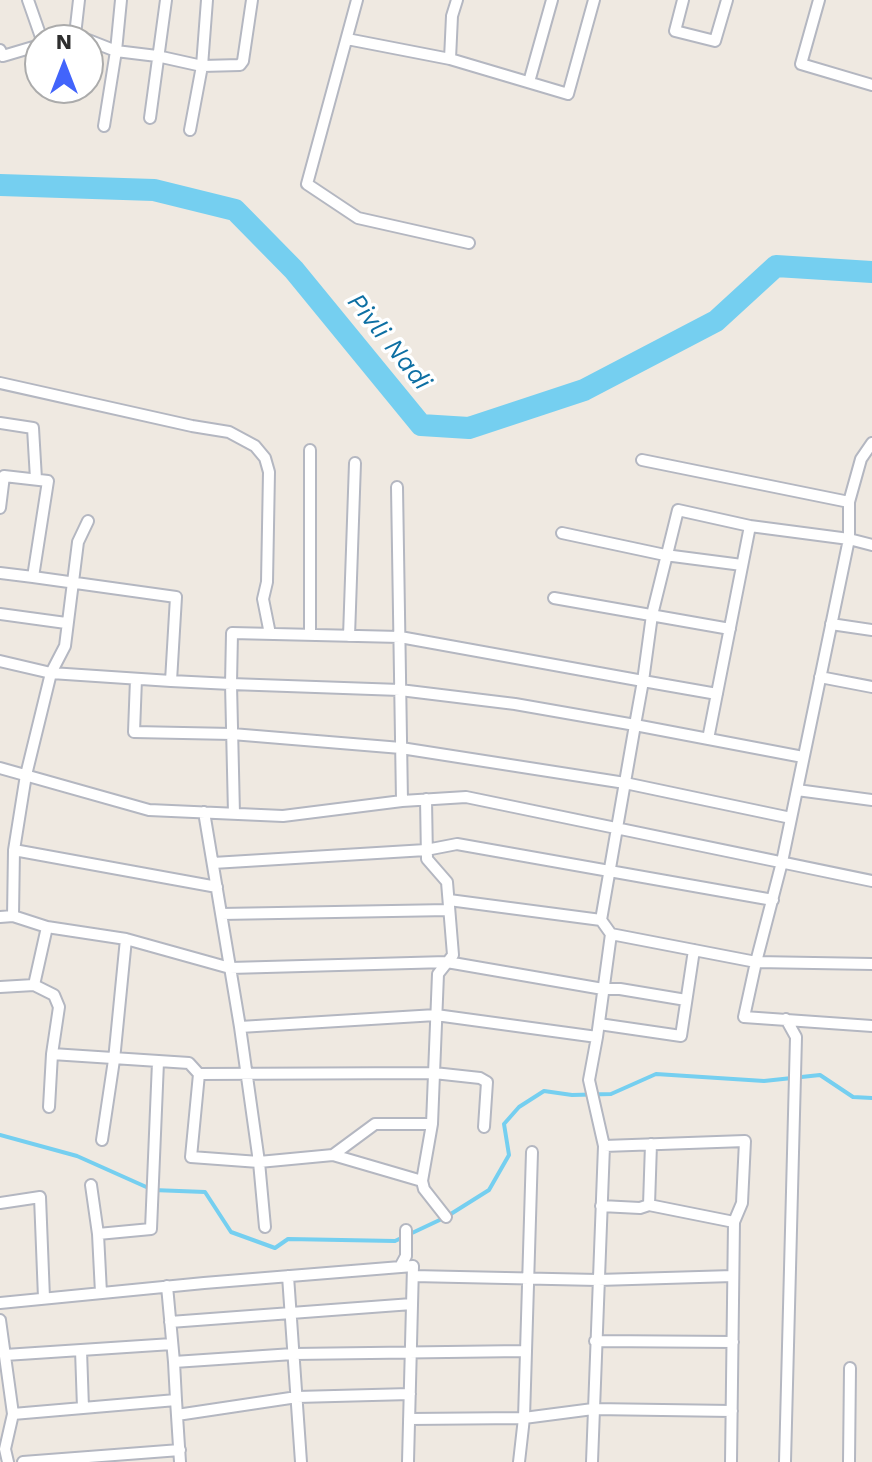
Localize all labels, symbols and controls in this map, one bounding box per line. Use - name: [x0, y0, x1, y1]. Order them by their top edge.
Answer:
- north arrow: [24, 24, 104, 104]
- text: N: [56, 29, 72, 54]
- water label: Pivli Nadi: [340, 287, 438, 397]

